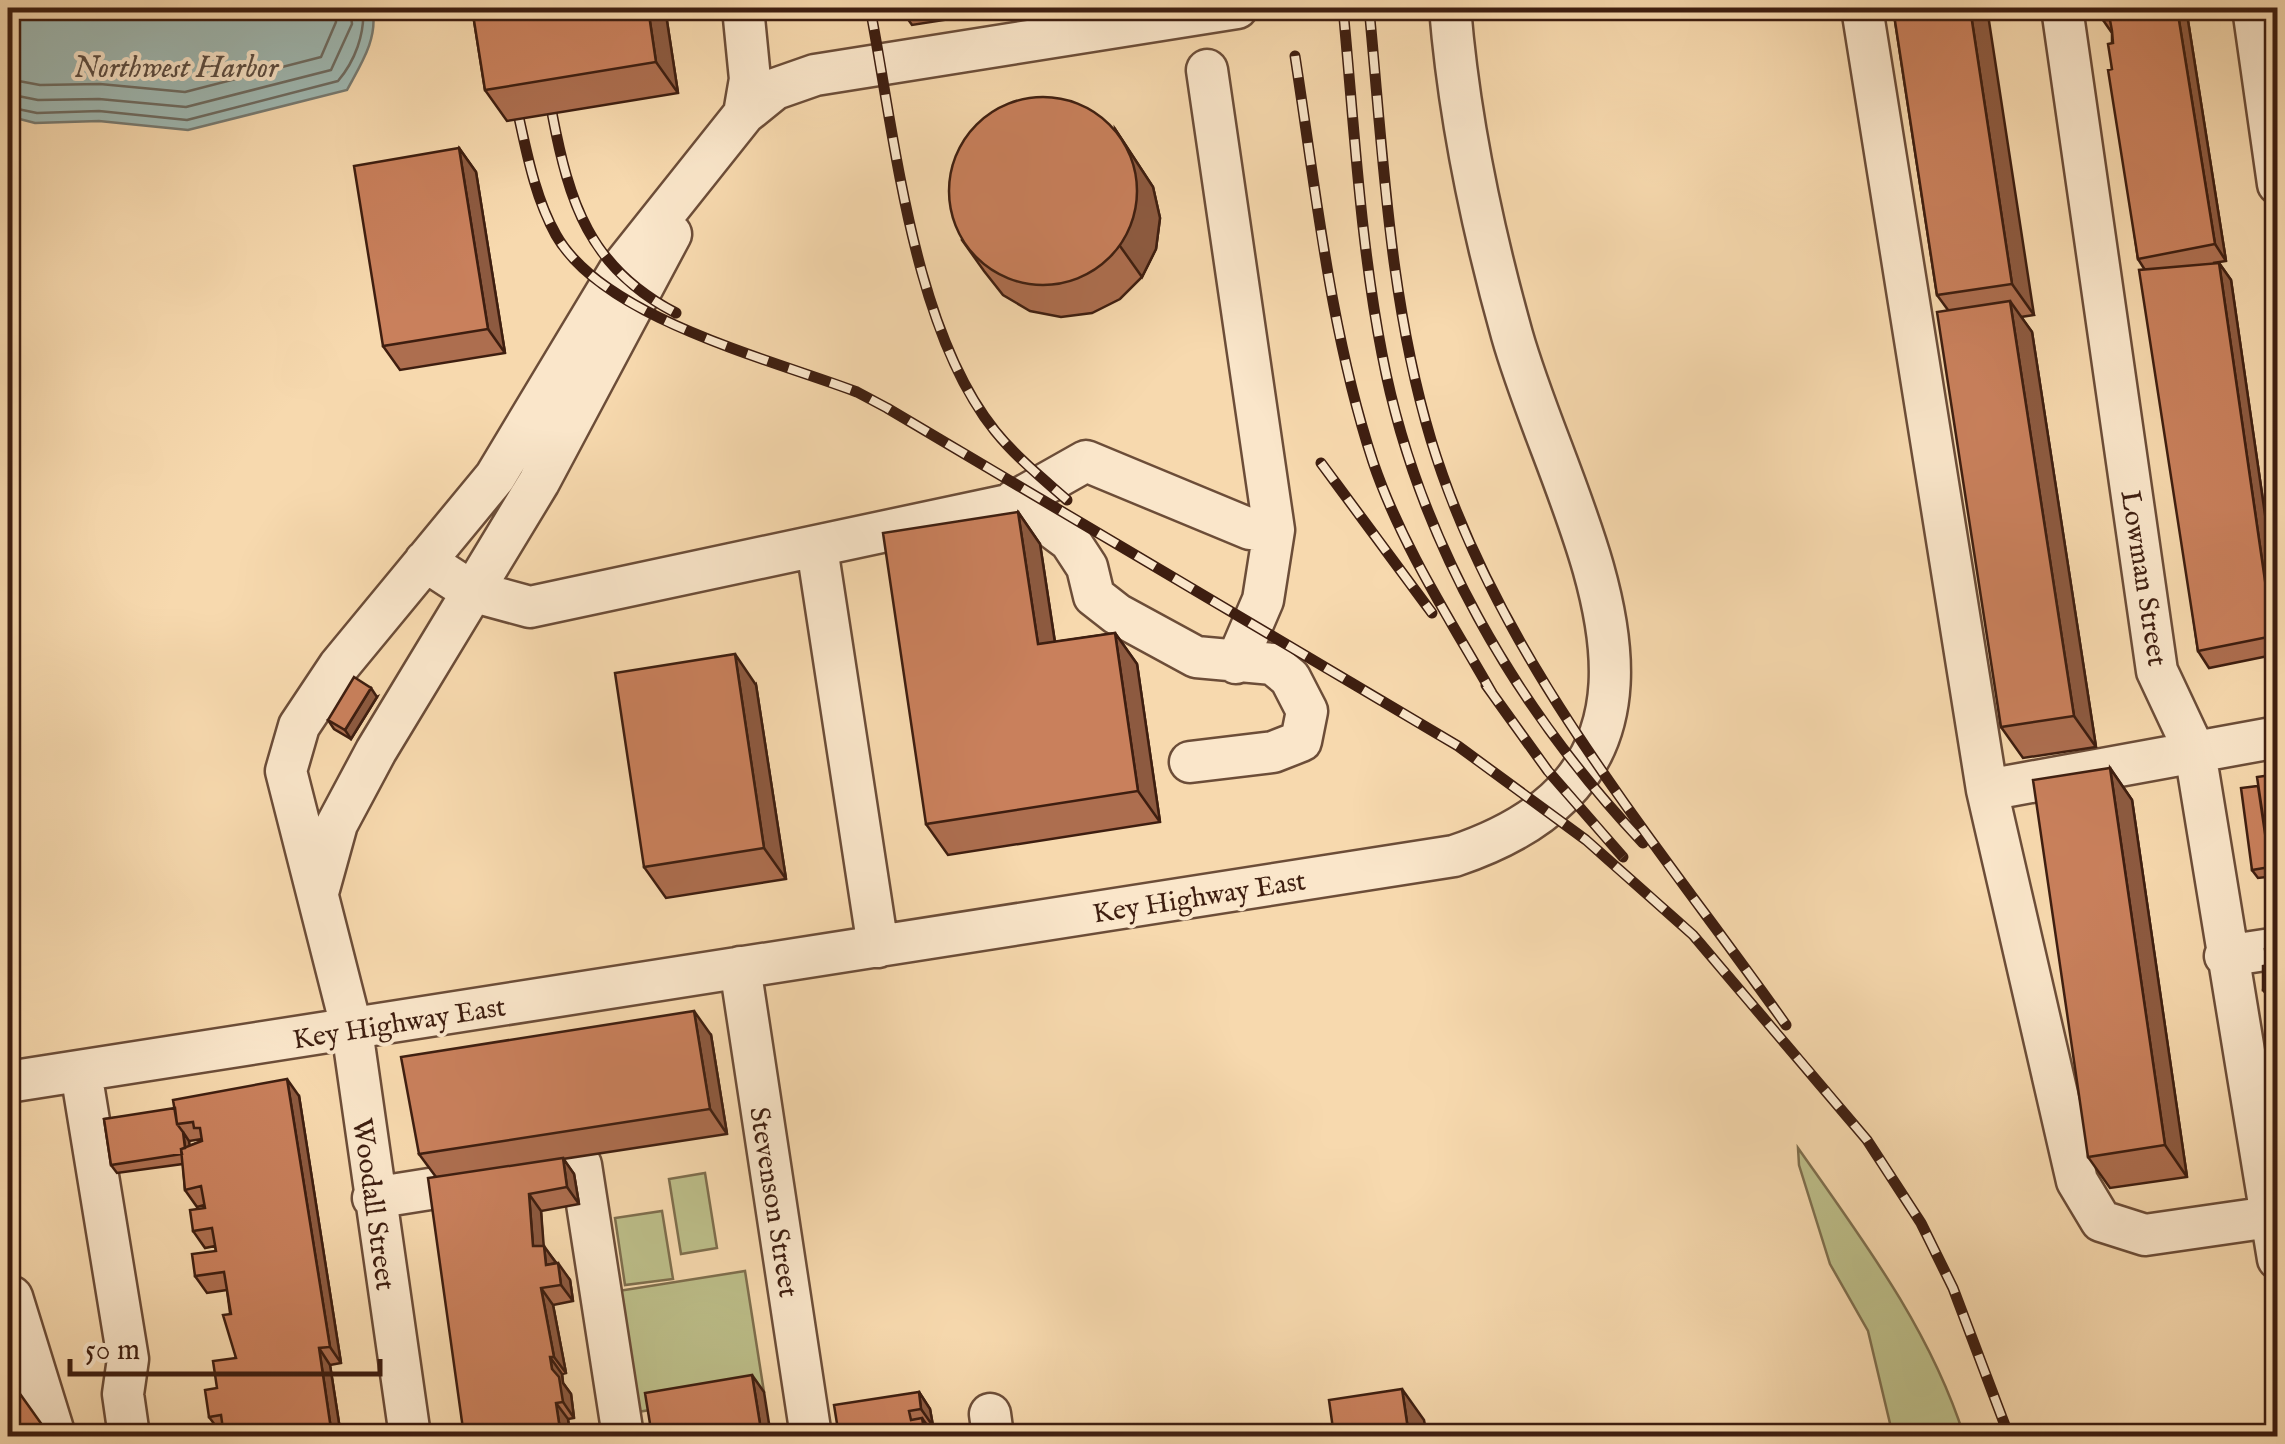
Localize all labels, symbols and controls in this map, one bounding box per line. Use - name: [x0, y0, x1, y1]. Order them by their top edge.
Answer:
- water label: Northwest Harbor: [74, 50, 280, 88]
- street label: Lowman Street: [2111, 488, 2174, 669]
- street label: Key Highway East: [1090, 864, 1309, 933]
- street label: Key Highway East: [290, 990, 509, 1059]
- street label: Stevenson Street: [740, 1105, 805, 1300]
- street label: Woodall Street: [343, 1116, 402, 1293]
- scale bar: [70, 1314, 380, 1376]
- text: 50 m: [85, 1332, 140, 1370]

